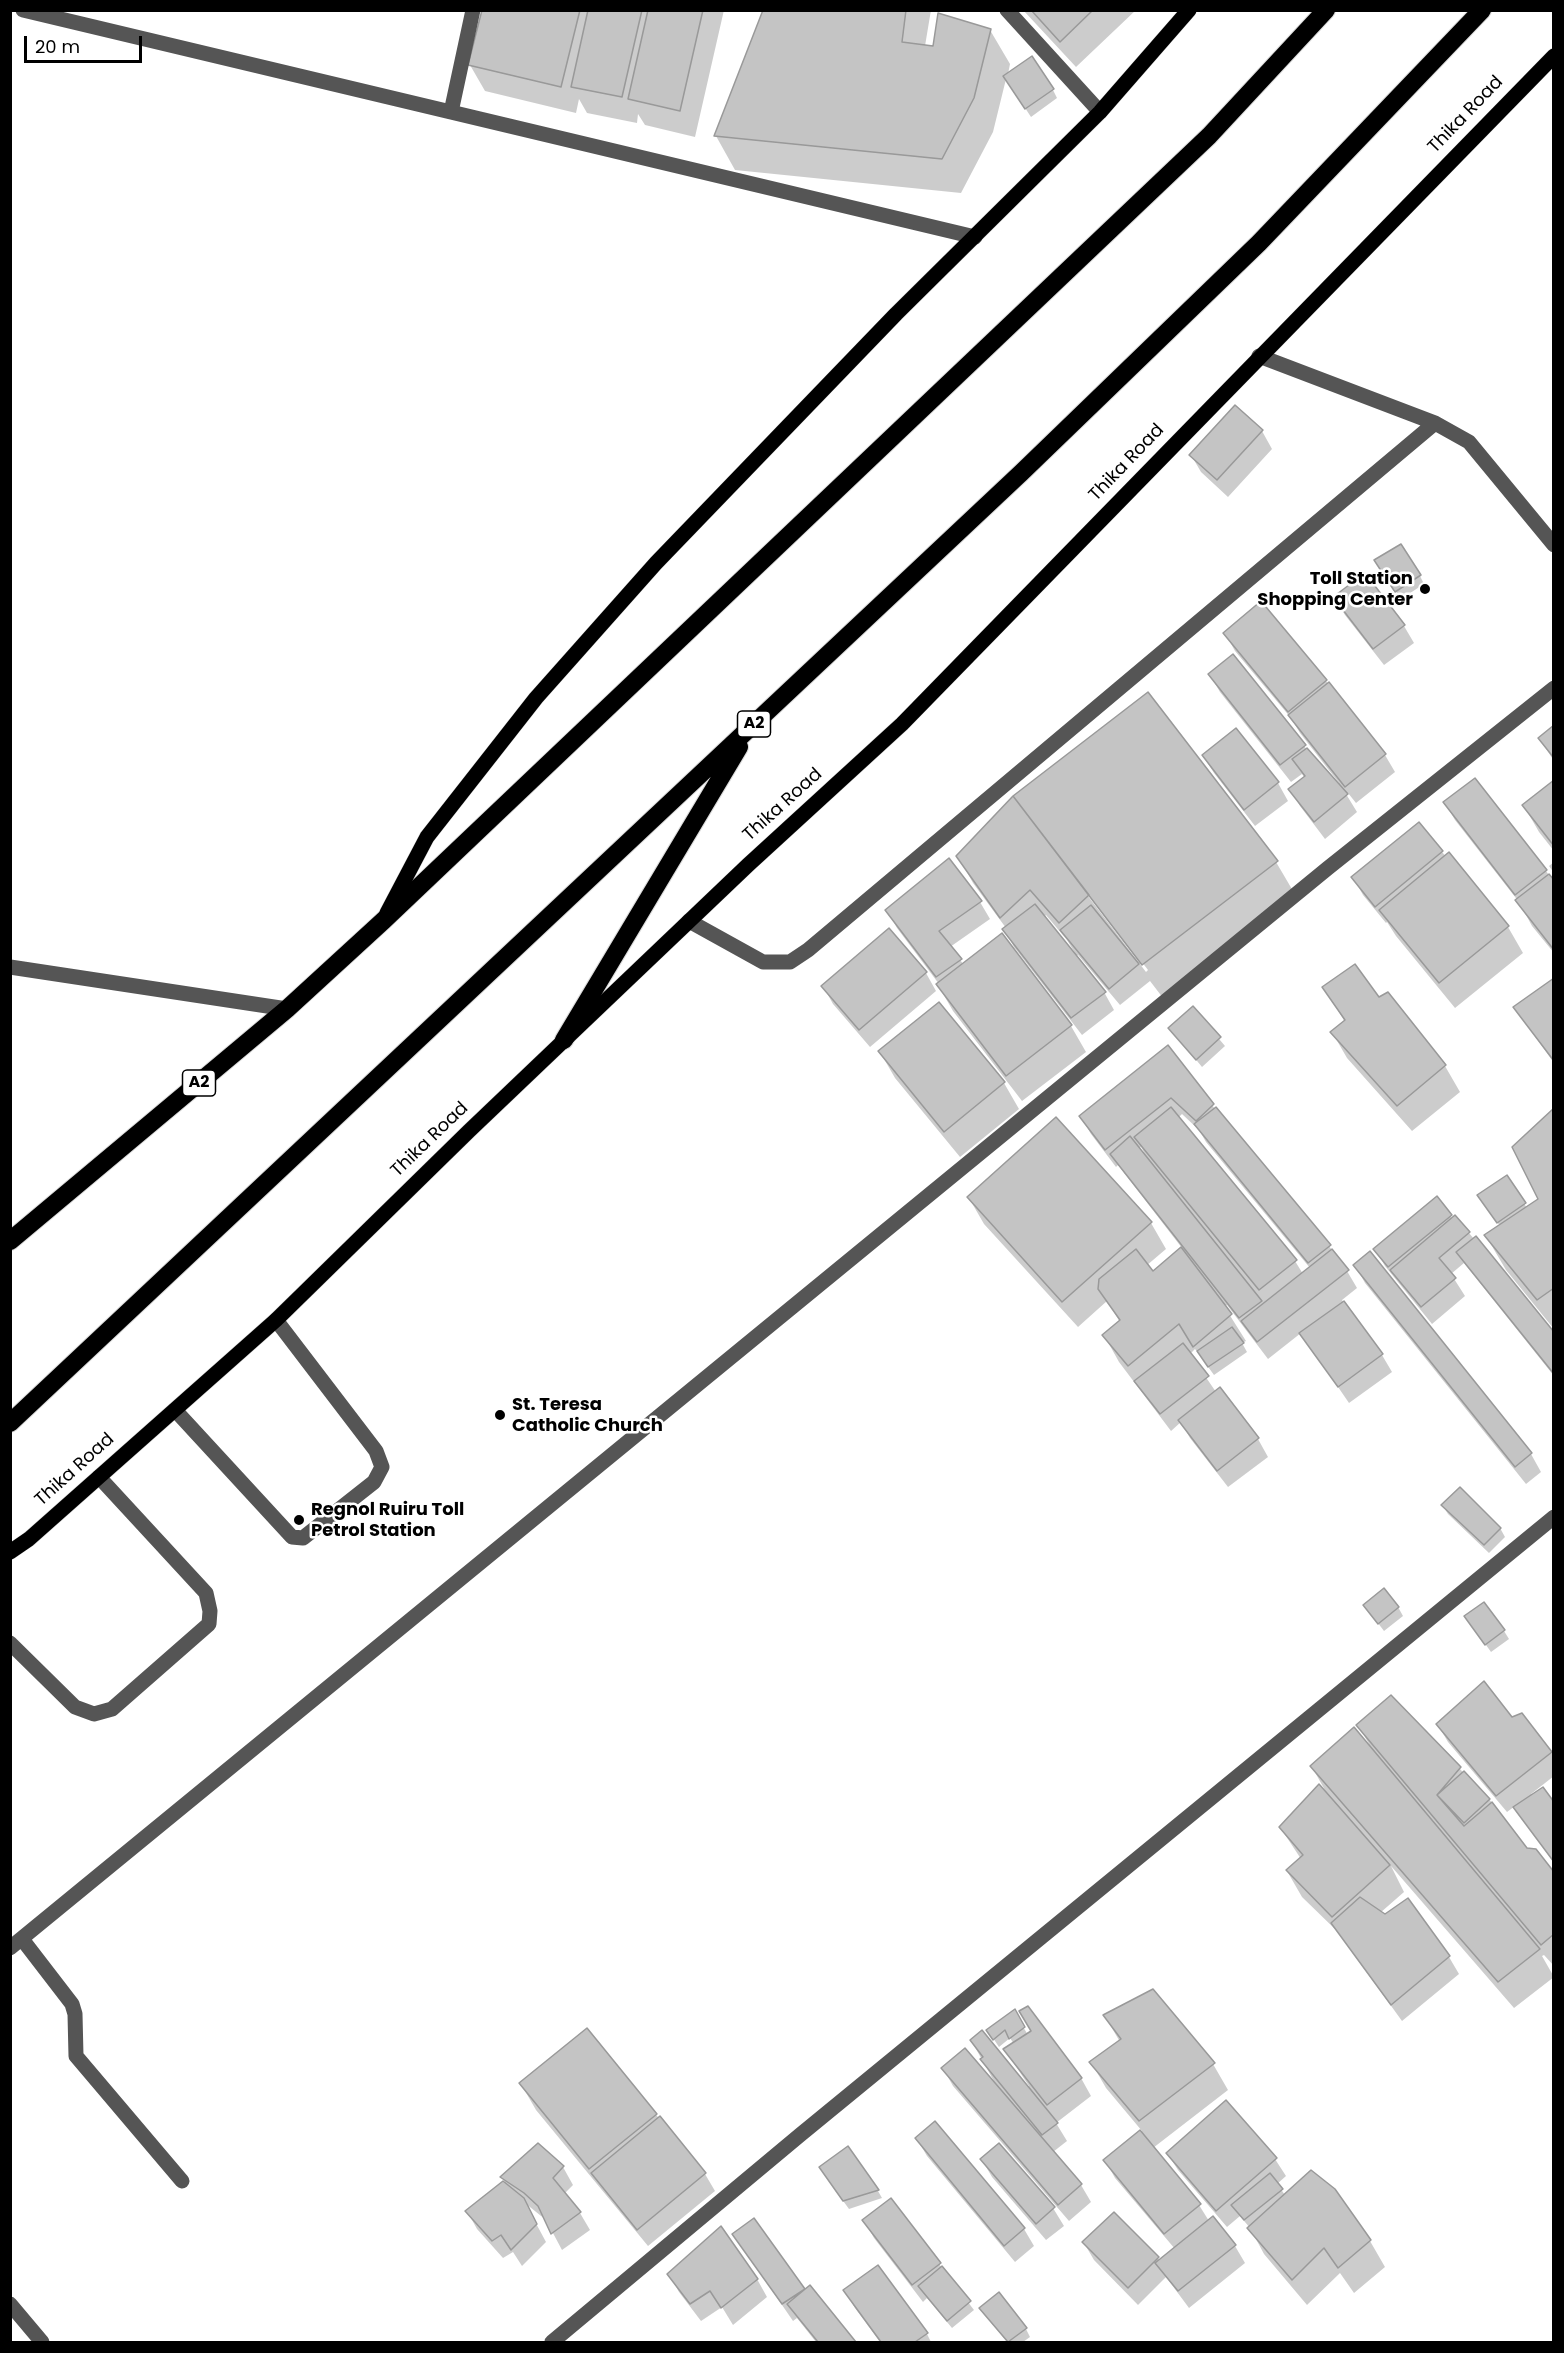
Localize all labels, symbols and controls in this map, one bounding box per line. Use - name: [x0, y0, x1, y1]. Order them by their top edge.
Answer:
- scale bar: [27, 24, 146, 62]
- text: 20 m: [35, 34, 80, 59]
- street label: Thika Road: [1424, 72, 1508, 158]
- street label: Thika Road: [1085, 420, 1169, 506]
- place label: Toll Station Shopping Center: [1257, 568, 1413, 610]
- marker: Toll Station Shopping Center: [1418, 582, 1432, 596]
- road number: A2: [738, 711, 771, 737]
- street label: Thika Road: [739, 764, 827, 846]
- road number: A2: [182, 1070, 216, 1096]
- street label: Thika Road: [387, 1098, 473, 1182]
- place label: St. Teresa Catholic Church: [512, 1394, 663, 1436]
- marker: St. Teresa Catholic Church: [493, 1408, 507, 1422]
- street label: Thika Road: [31, 1429, 119, 1511]
- place label: Regnol Ruiru Toll Petrol Station: [311, 1499, 464, 1541]
- marker: Regnol Ruiru Toll Petrol Station: [292, 1513, 306, 1527]

